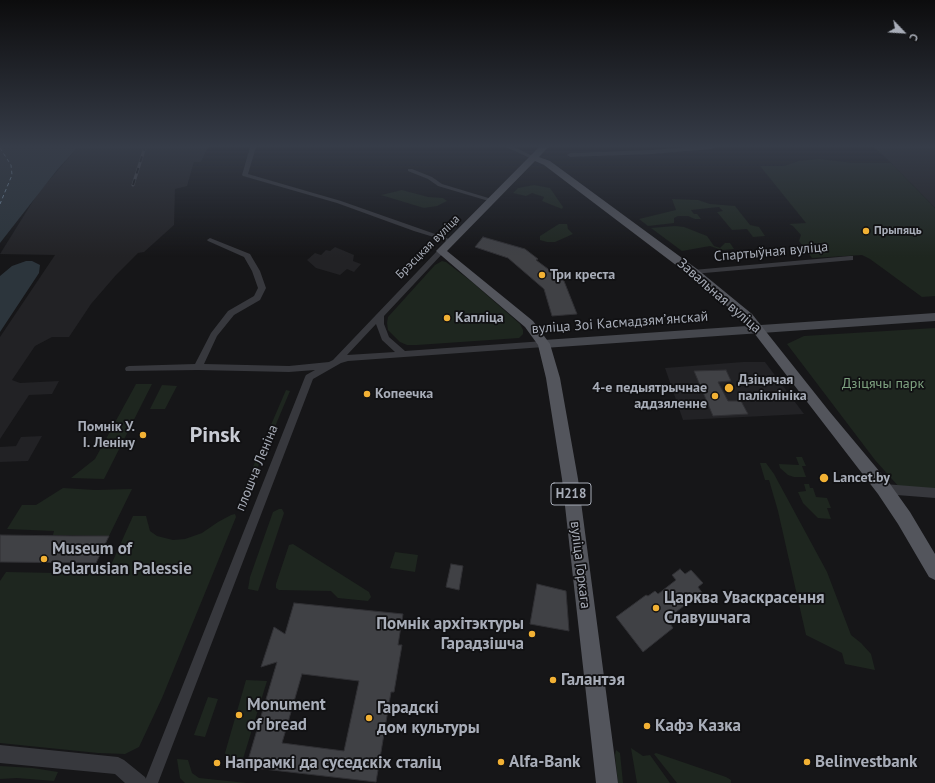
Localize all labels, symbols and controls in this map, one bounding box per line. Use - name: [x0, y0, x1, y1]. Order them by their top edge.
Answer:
- north arrow: [883, 12, 923, 52]
- text: С: [906, 31, 922, 43]
- street label: Брэсцкая вуліца: [393, 212, 463, 282]
- place label: Прыпяць: [874, 224, 922, 238]
- marker: Прыпяць: [861, 226, 871, 236]
- street label: Спартыўная вуліца: [713, 239, 829, 265]
- street label: Завальная вуліца: [674, 255, 764, 337]
- place label: Три креста: [550, 267, 615, 283]
- marker: Три креста: [537, 270, 547, 280]
- street label: вуліца Зоі Касмадзямʼянскай: [531, 308, 709, 338]
- place label: Капліца: [455, 310, 504, 326]
- marker: Капліца: [442, 313, 452, 323]
- place label: Дзіцячая паліклініка: [738, 372, 807, 404]
- park label: Дзіцячы парк: [842, 376, 924, 392]
- place label: 4-е педыятрычнае аддзяленне: [592, 380, 707, 412]
- marker: Дзіцячая паліклініка: [723, 382, 735, 394]
- place label: Копеечка: [375, 386, 433, 402]
- marker: Копеечка: [362, 389, 372, 399]
- marker: 4-е педыятрычнае аддзяленне: [710, 391, 720, 401]
- place label: Помнік У. І. Леніну: [78, 419, 135, 452]
- street label: плошча Леніна: [232, 422, 282, 514]
- district label: Pinsk: [190, 423, 240, 449]
- marker: Помнік У. І. Леніну: [138, 430, 148, 440]
- place label: Lancet.by: [833, 470, 890, 486]
- marker: Lancet.by: [818, 472, 830, 484]
- road number: Н218: [551, 483, 591, 505]
- street label: вуліца Горкага: [566, 520, 594, 610]
- place label: Museum of Belarusian Palessie: [52, 539, 192, 579]
- marker: Museum of Belarusian Palessie: [39, 554, 49, 564]
- place label: Царква Уваскрасення Славушчага: [664, 588, 825, 628]
- marker: Царква Уваскрасення Славушчага: [651, 603, 661, 613]
- place label: Помнік архітэктуры Гарадзішча: [376, 614, 524, 654]
- marker: Помнік архітэктуры Гарадзішча: [527, 629, 537, 639]
- place label: Галантэя: [561, 670, 625, 690]
- marker: Галантэя: [548, 675, 558, 685]
- place label: Monument of bread: [247, 695, 326, 735]
- place label: Гарадскі дом культуры: [377, 698, 480, 738]
- marker: Monument of bread: [234, 710, 244, 720]
- marker: Гарадскі дом культуры: [364, 713, 374, 723]
- place label: Кафэ Казка: [655, 716, 741, 736]
- marker: Кафэ Казка: [642, 721, 652, 731]
- place label: Alfa-Bank: [509, 752, 580, 772]
- place label: Belinvestbank: [815, 752, 917, 772]
- place label: Напрамкі да суседскіх сталіц: [225, 753, 441, 773]
- marker: Alfa-Bank: [496, 757, 506, 767]
- marker: Belinvestbank: [802, 757, 812, 767]
- marker: Напрамкі да суседскіх сталіц: [212, 758, 222, 768]

